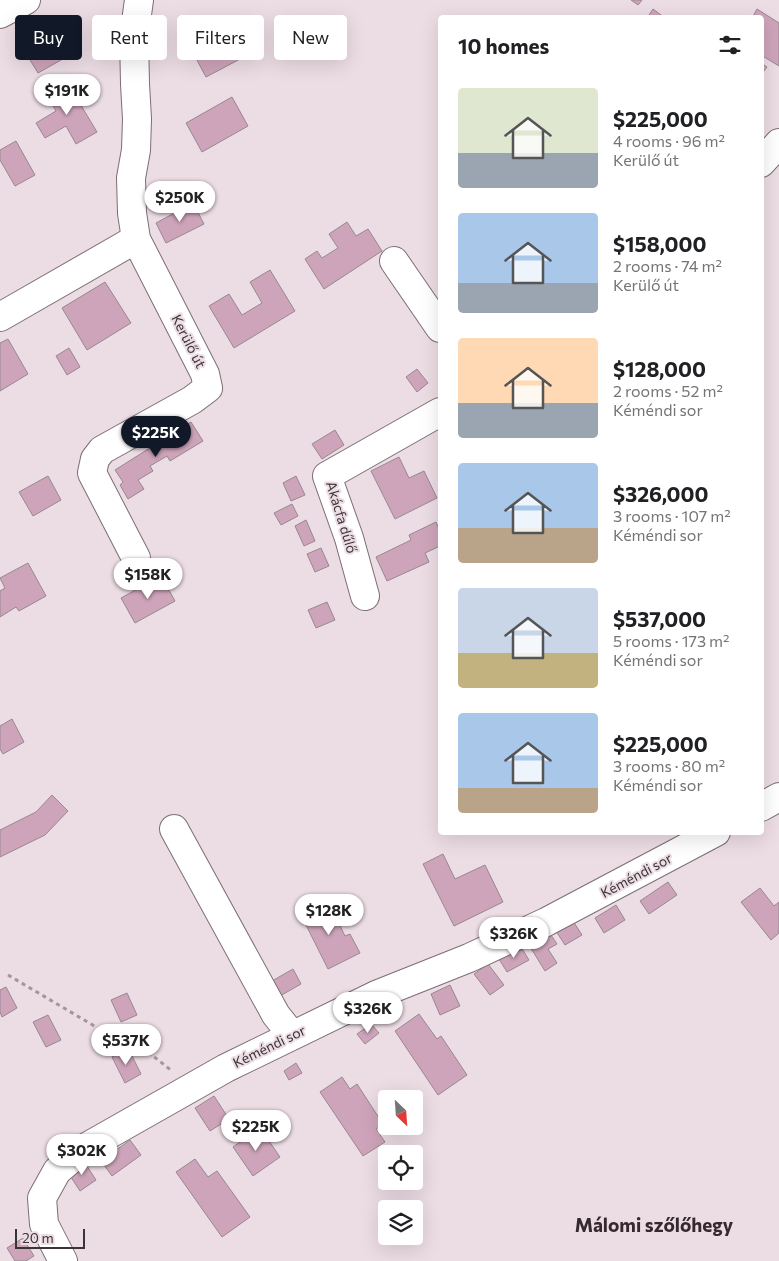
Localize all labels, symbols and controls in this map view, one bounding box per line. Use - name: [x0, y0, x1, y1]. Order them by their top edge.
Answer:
- chip: Buy: [15, 15, 82, 60]
- chip: Rent: [92, 15, 167, 60]
- chip: Filters: [177, 15, 264, 60]
- chip: New: [274, 15, 347, 60]
- icon: filters: [716, 31, 744, 59]
- text: 10 homes: [458, 33, 549, 58]
- pin: $191K: [32, 74, 102, 116]
- text: $191K: [45, 80, 89, 99]
- text: $225,000: [613, 106, 708, 131]
- icon: home: [498, 108, 558, 168]
- text: 4 rooms · 96 m²: [613, 131, 725, 150]
- text: Kerülő út: [613, 150, 679, 169]
- pin: $250K: [145, 180, 215, 223]
- text: $250K: [155, 187, 205, 206]
- text: $158,000: [613, 231, 706, 256]
- icon: home: [498, 233, 558, 293]
- text: 2 rooms · 74 m²: [613, 256, 722, 275]
- text: Kerülő út: [613, 275, 679, 294]
- street label: Kerülő út: [168, 311, 210, 371]
- text: $128,000: [613, 356, 706, 381]
- icon: home: [498, 358, 558, 418]
- text: 2 rooms · 52 m²: [613, 381, 723, 400]
- text: Kéméndi sor: [613, 400, 703, 419]
- pin: $225K: [121, 416, 191, 458]
- text: $225K: [132, 422, 180, 441]
- street label: Akácfa dűlő: [323, 479, 361, 555]
- text: $326,000: [613, 481, 708, 506]
- icon: home: [498, 483, 558, 543]
- text: 3 rooms · 107 m²: [613, 506, 731, 525]
- text: Kéméndi sor: [613, 525, 703, 544]
- pin: $158K: [113, 558, 183, 600]
- text: $158K: [125, 564, 171, 583]
- text: $537,000: [613, 606, 706, 631]
- icon: home: [498, 608, 558, 668]
- text: 5 rooms · 173 m²: [613, 631, 730, 650]
- text: Kéméndi sor: [613, 650, 703, 669]
- text: $225,000: [613, 731, 708, 756]
- icon: home: [498, 733, 558, 793]
- text: 3 rooms · 80 m²: [613, 756, 725, 775]
- text: Kéméndi sor: [613, 775, 703, 794]
- street label: Kéméndi sor: [597, 849, 675, 901]
- pin: $128K: [294, 894, 364, 936]
- text: $128K: [306, 900, 352, 919]
- pin: $326K: [479, 916, 549, 959]
- text: $326K: [490, 923, 538, 942]
- pin: $326K: [333, 992, 403, 1034]
- text: $326K: [344, 998, 392, 1017]
- street label: Kéméndi sor: [230, 1021, 308, 1071]
- pin: $537K: [91, 1024, 161, 1066]
- text: $537K: [102, 1030, 150, 1049]
- north arrow: [378, 1090, 422, 1135]
- map controls: [378, 1090, 423, 1245]
- pin: $225K: [221, 1110, 291, 1152]
- text: $225K: [232, 1116, 280, 1135]
- pin: $302K: [47, 1134, 117, 1176]
- text: $302K: [57, 1140, 107, 1159]
- button: locate: [378, 1145, 423, 1190]
- button: layers: [378, 1200, 423, 1245]
- district label: Málomi szőlőhegy: [575, 1213, 734, 1236]
- scale bar: [15, 1226, 85, 1249]
- text: 20 m: [22, 1229, 54, 1246]

